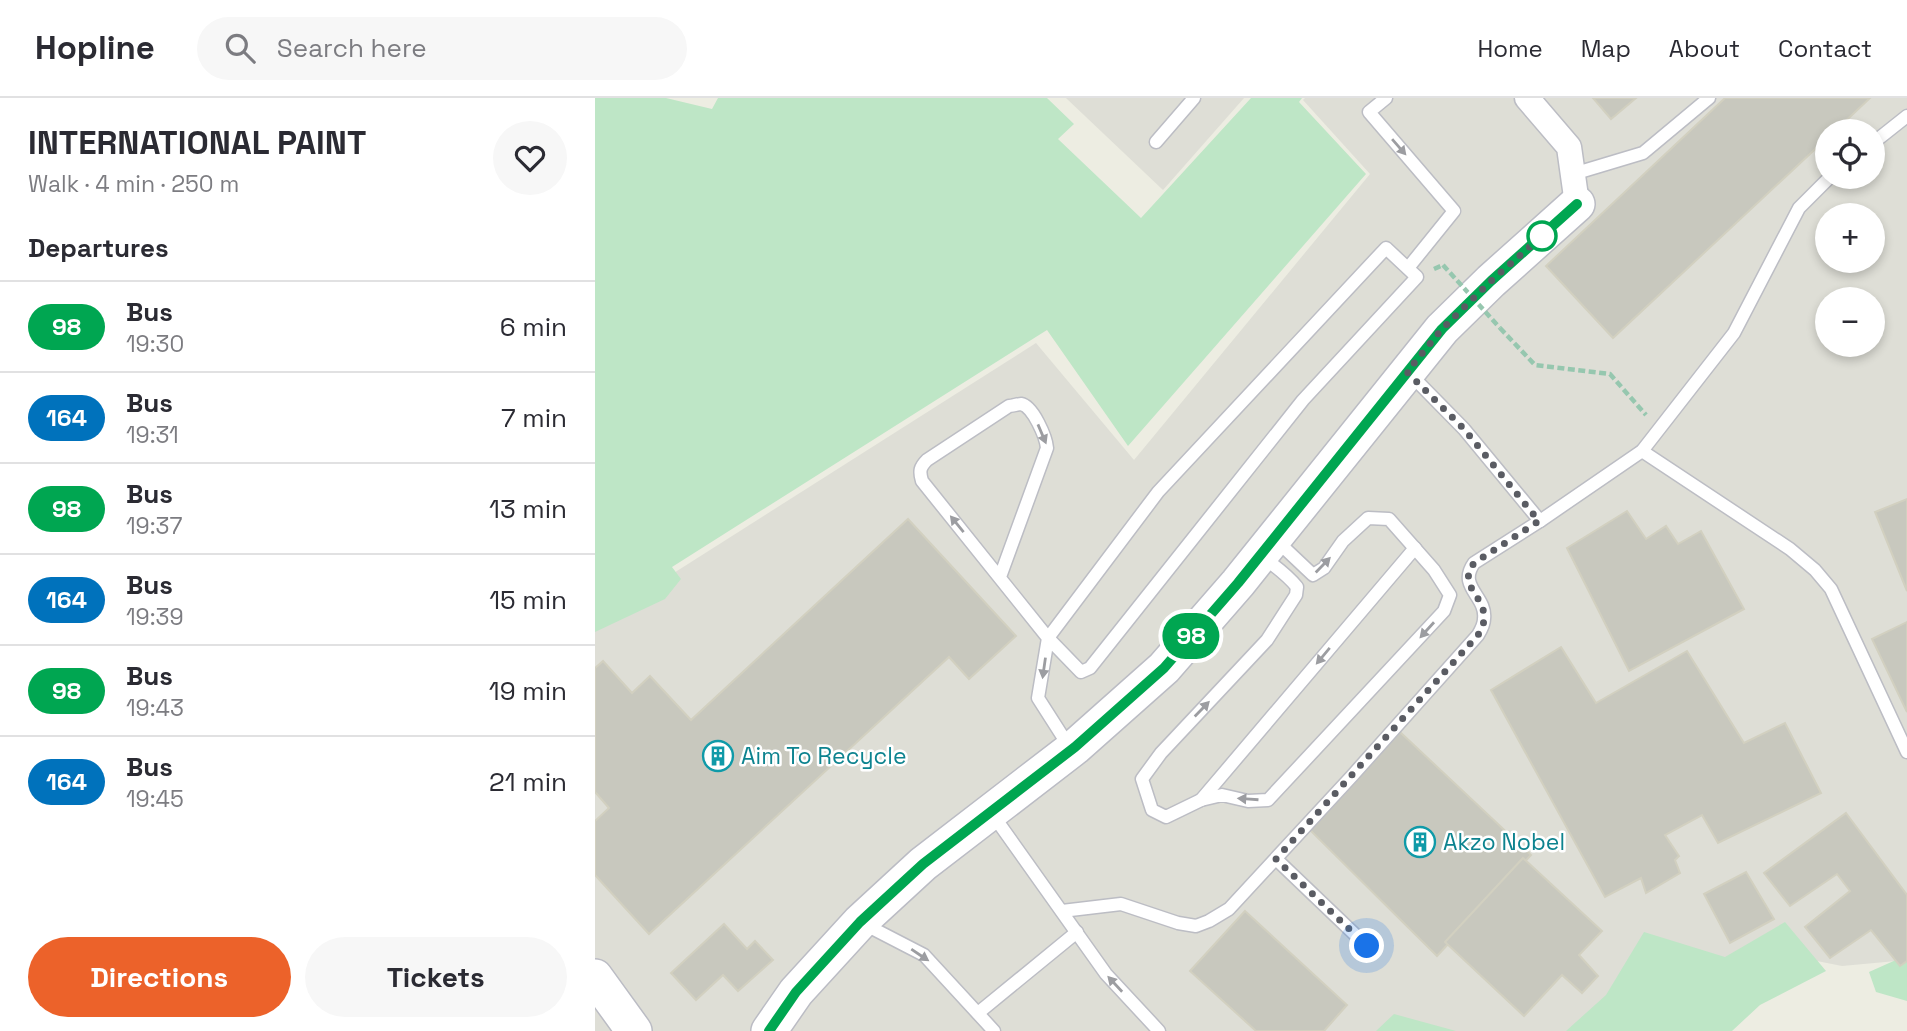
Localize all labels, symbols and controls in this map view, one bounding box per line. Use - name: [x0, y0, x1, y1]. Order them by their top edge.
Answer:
- search box: [197, 17, 687, 80]
- text: Hopline: [35, 27, 155, 69]
- icon: search: [221, 29, 259, 67]
- text: Search here: [277, 31, 427, 65]
- text: Home: [1477, 33, 1543, 64]
- text: Map: [1581, 33, 1631, 64]
- text: About: [1669, 33, 1740, 64]
- text: Contact: [1778, 33, 1872, 64]
- map controls: [1815, 119, 1885, 357]
- button: locate: [1815, 119, 1885, 189]
- button: heart: [493, 121, 567, 195]
- text: INTERNATIONAL PAINT: [28, 122, 366, 164]
- one-way arrow: [1391, 139, 1406, 156]
- text: Walk · 4 min · 250 m: [28, 169, 239, 199]
- button: +: [1815, 203, 1885, 273]
- unlabelled marker: [1527, 221, 1557, 251]
- text: Departures: [28, 231, 169, 265]
- button: −: [1815, 287, 1885, 357]
- text: Bus: [126, 295, 173, 329]
- text: 6 min: [500, 310, 567, 344]
- text: 98: [52, 311, 81, 342]
- text: 19:30: [126, 329, 184, 359]
- text: Bus: [126, 386, 173, 420]
- text: 7 min: [501, 401, 567, 435]
- text: 164: [46, 402, 87, 433]
- text: 19:31: [126, 420, 179, 450]
- one-way arrow: [1037, 423, 1048, 444]
- text: Bus: [126, 477, 173, 511]
- text: 13 min: [489, 492, 567, 526]
- text: 98: [52, 493, 81, 524]
- text: 19:37: [126, 511, 182, 541]
- one-way arrow: [949, 516, 964, 534]
- one-way arrow: [1315, 557, 1332, 574]
- text: Bus: [126, 568, 173, 602]
- text: 15 min: [489, 583, 567, 617]
- text: 164: [46, 584, 87, 615]
- text: 19:39: [126, 602, 183, 632]
- line badge: 98: [1159, 613, 1223, 659]
- text: 98: [1176, 620, 1206, 651]
- one-way arrow: [1419, 621, 1435, 639]
- one-way arrow: [1315, 647, 1331, 665]
- one-way arrow: [1038, 657, 1049, 679]
- text: Bus: [126, 659, 173, 693]
- text: 19 min: [489, 674, 567, 708]
- text: 98: [52, 675, 81, 706]
- text: 19:43: [126, 693, 184, 723]
- one-way arrow: [1194, 701, 1211, 718]
- building icon: Aim To Recycle: [701, 739, 735, 773]
- place label: Aim To Recycle: [741, 741, 907, 771]
- text: Bus: [126, 750, 173, 784]
- text: 21 min: [489, 765, 567, 799]
- text: 164: [46, 766, 87, 797]
- text: 19:45: [126, 784, 184, 814]
- one-way arrow: [1237, 793, 1259, 804]
- building icon: Akzo Nobel: [1403, 825, 1437, 859]
- place label: Akzo Nobel: [1443, 827, 1565, 857]
- your location: [1349, 928, 1384, 963]
- button: Directions: [28, 937, 291, 1017]
- button: Tickets: [305, 937, 567, 1017]
- one-way arrow: [910, 948, 930, 961]
- one-way arrow: [1107, 975, 1123, 993]

